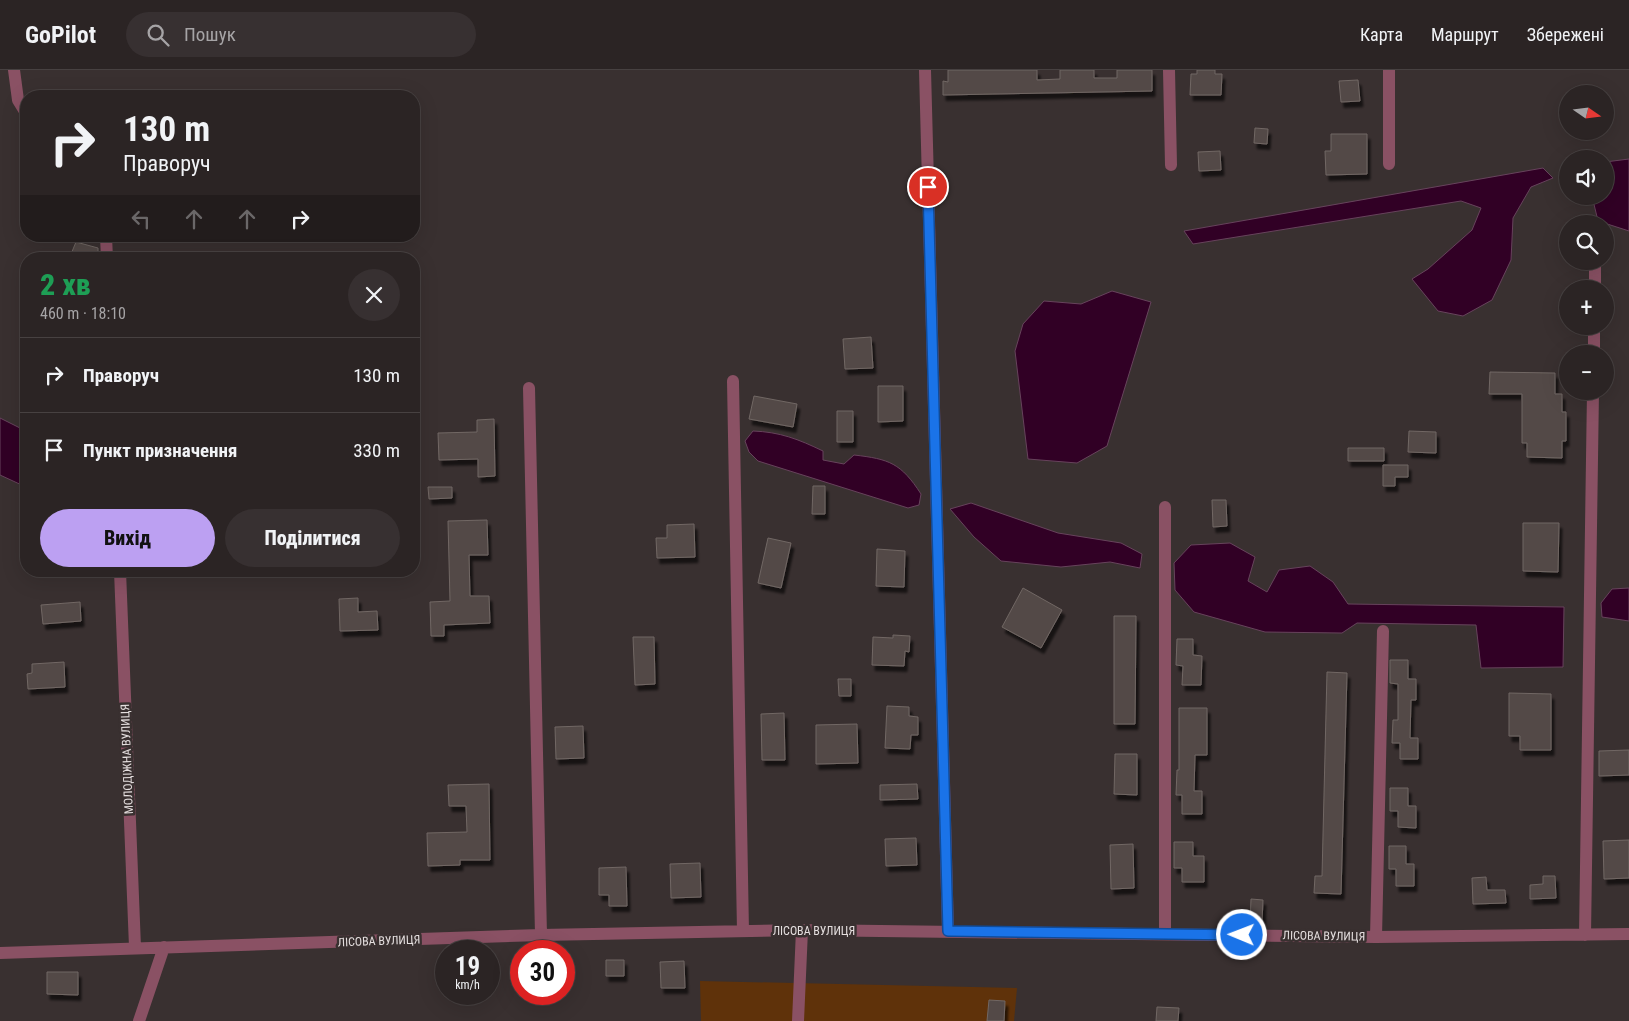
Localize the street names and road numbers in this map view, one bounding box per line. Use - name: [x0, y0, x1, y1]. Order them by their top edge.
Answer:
- street label: МОЛОДІЖНА ВУЛИЦЯ: [118, 704, 136, 814]
- street label: ЛІСОВА ВУЛИЦЯ: [773, 924, 855, 938]
- street label: ЛІСОВА ВУЛИЦЯ: [1283, 928, 1365, 944]
- street label: ЛІСОВА ВУЛИЦЯ: [337, 933, 421, 949]

